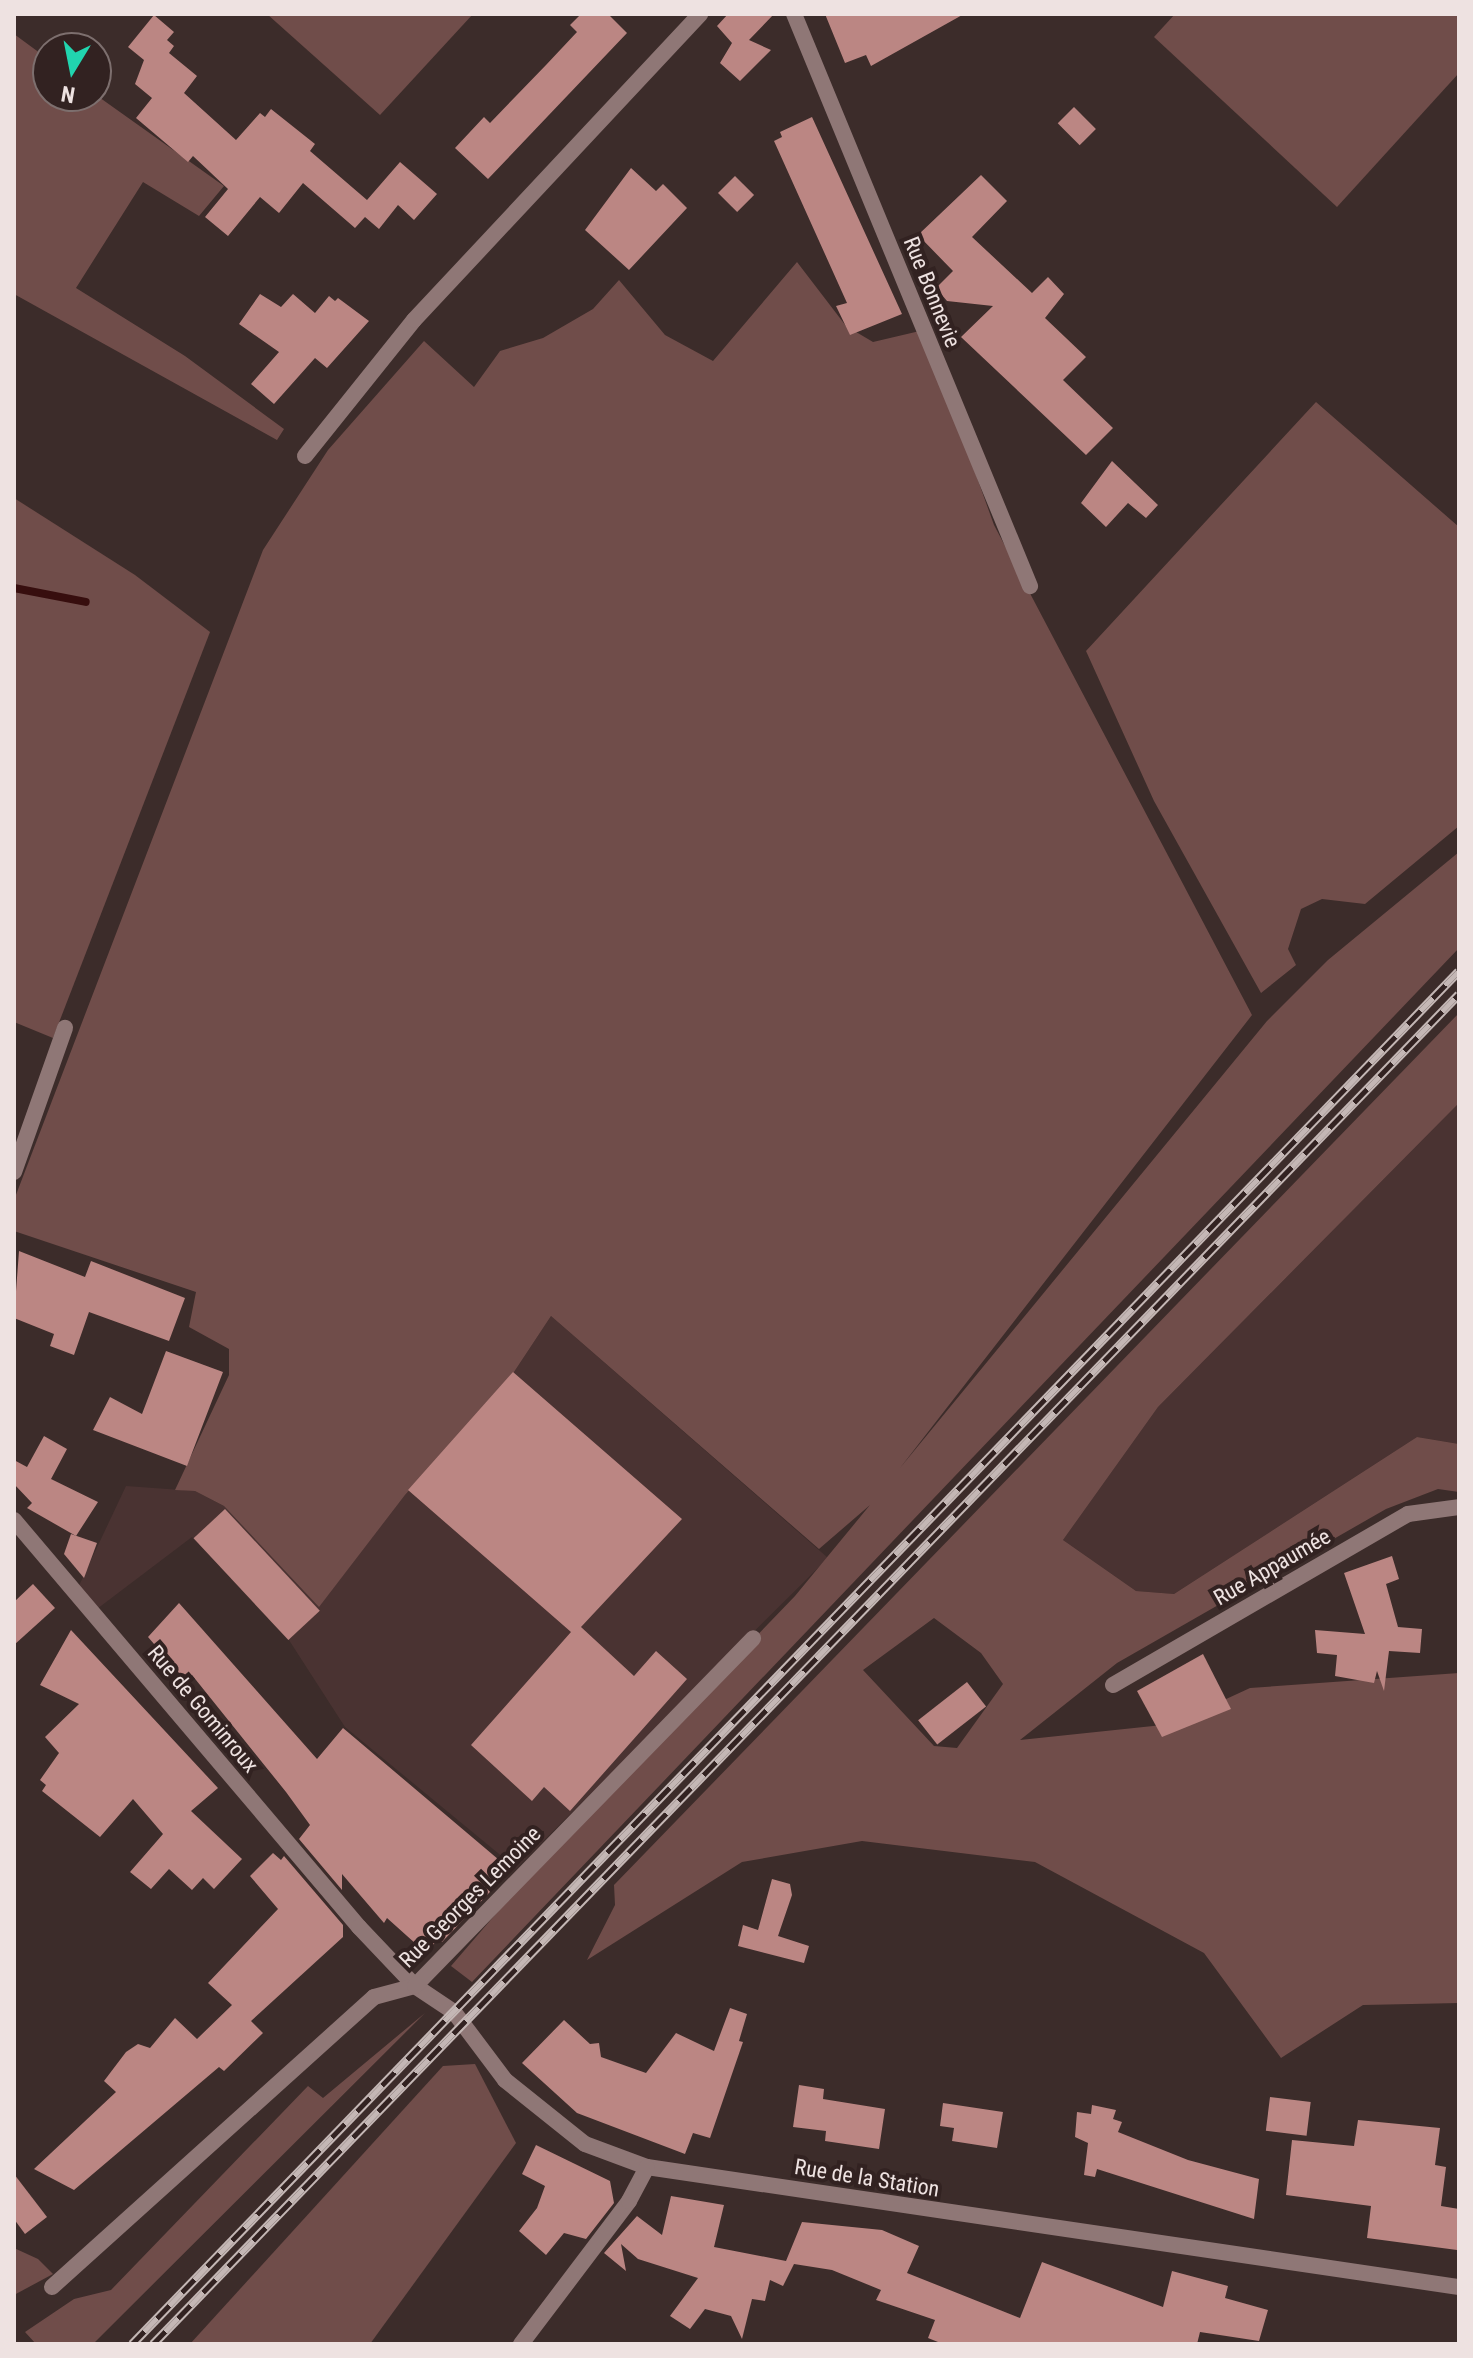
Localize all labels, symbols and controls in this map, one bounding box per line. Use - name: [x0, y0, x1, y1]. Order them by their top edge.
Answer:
- north arrow: [32, 32, 112, 112]
- text: N: [59, 81, 77, 108]
- street label: Rue Bonnevie: [898, 233, 966, 351]
- street label: Rue Appaumée: [1209, 1523, 1335, 1611]
- street label: Rue de Gominroux: [142, 1640, 264, 1778]
- street label: Rue Georges Lemoine: [394, 1821, 546, 1973]
- street label: Rue de la Station: [793, 2154, 941, 2202]

